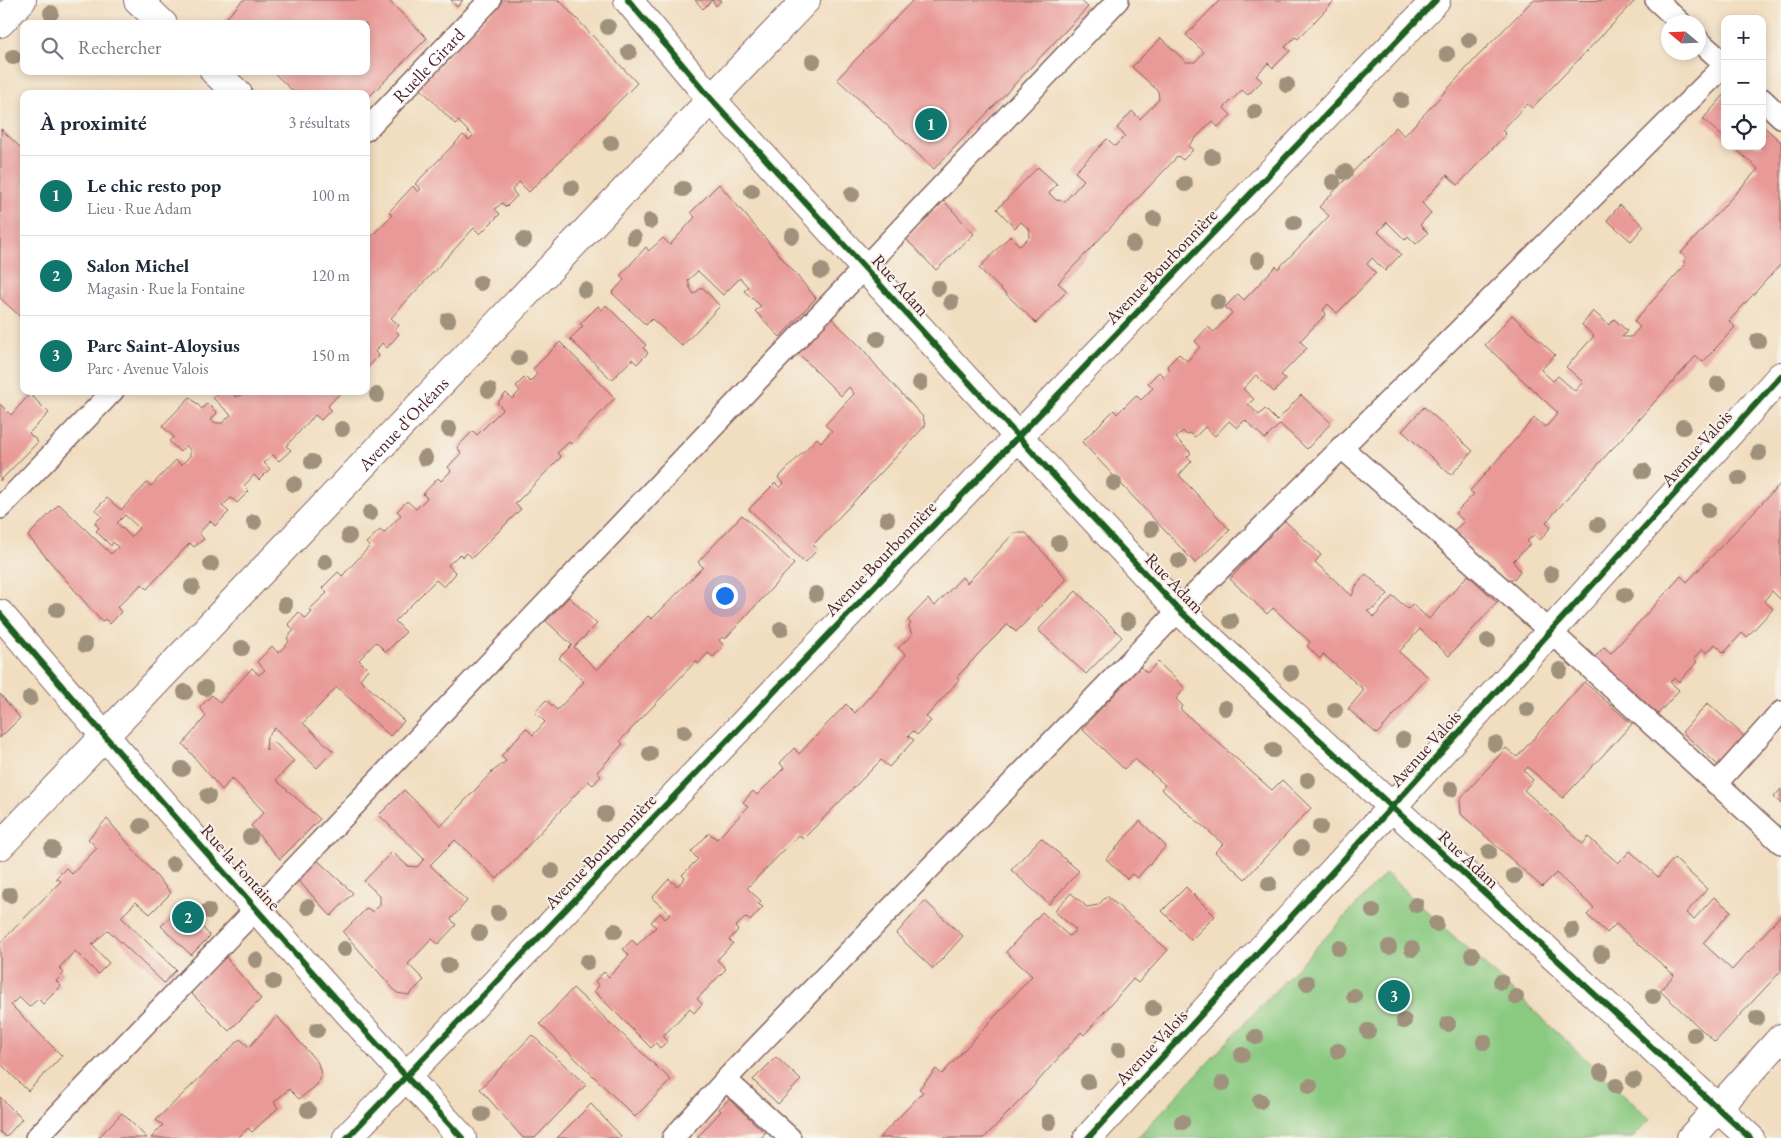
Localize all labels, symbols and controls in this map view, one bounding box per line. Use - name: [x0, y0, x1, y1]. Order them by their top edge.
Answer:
- north arrow: [1661, 15, 1706, 60]
- map controls: [1721, 15, 1766, 150]
- button: +: [1721, 15, 1766, 60]
- search box: [20, 20, 370, 75]
- street label: Ruelle Girard: [387, 22, 470, 107]
- icon: search: [38, 34, 66, 62]
- text: Rechercher: [78, 35, 161, 60]
- button: −: [1721, 60, 1766, 105]
- pin: 1: [915, 105, 947, 143]
- button: locate: [1721, 105, 1766, 150]
- text: À proximité: [40, 109, 147, 136]
- text: 3 résultats: [288, 112, 350, 133]
- text: Le chic resto pop: [87, 173, 221, 198]
- text: 1: [52, 185, 60, 206]
- text: 100 m: [311, 185, 350, 206]
- text: Lieu · Rue Adam: [87, 198, 192, 219]
- street label: Avenue Bourbonnière: [1099, 203, 1222, 329]
- street label: Rue Adam: [867, 249, 935, 321]
- text: Salon Michel: [87, 253, 189, 278]
- text: 2: [52, 265, 60, 286]
- text: 120 m: [311, 265, 350, 286]
- text: Magasin · Rue la Fontaine: [87, 278, 245, 299]
- text: Parc Saint-Aloysius: [87, 333, 240, 358]
- text: 3: [52, 345, 60, 366]
- text: 150 m: [311, 345, 350, 366]
- text: Parc · Avenue Valois: [87, 358, 208, 379]
- street label: Avenue d'Orléans: [352, 371, 453, 476]
- street label: Avenue Valois: [1655, 404, 1737, 492]
- street label: Avenue Bourbonnière: [818, 495, 941, 621]
- street label: Rue Adam: [1140, 548, 1210, 618]
- your location: [712, 583, 738, 609]
- street label: Avenue Valois: [1384, 704, 1466, 792]
- street label: Avenue Bourbonnière: [538, 788, 661, 914]
- street label: Rue la Fontaine: [196, 819, 286, 915]
- street label: Rue Adam: [1433, 825, 1505, 893]
- pin: 2: [172, 898, 204, 936]
- pin: 3: [1378, 977, 1410, 1015]
- street label: Avenue Valois: [1109, 1004, 1192, 1091]

